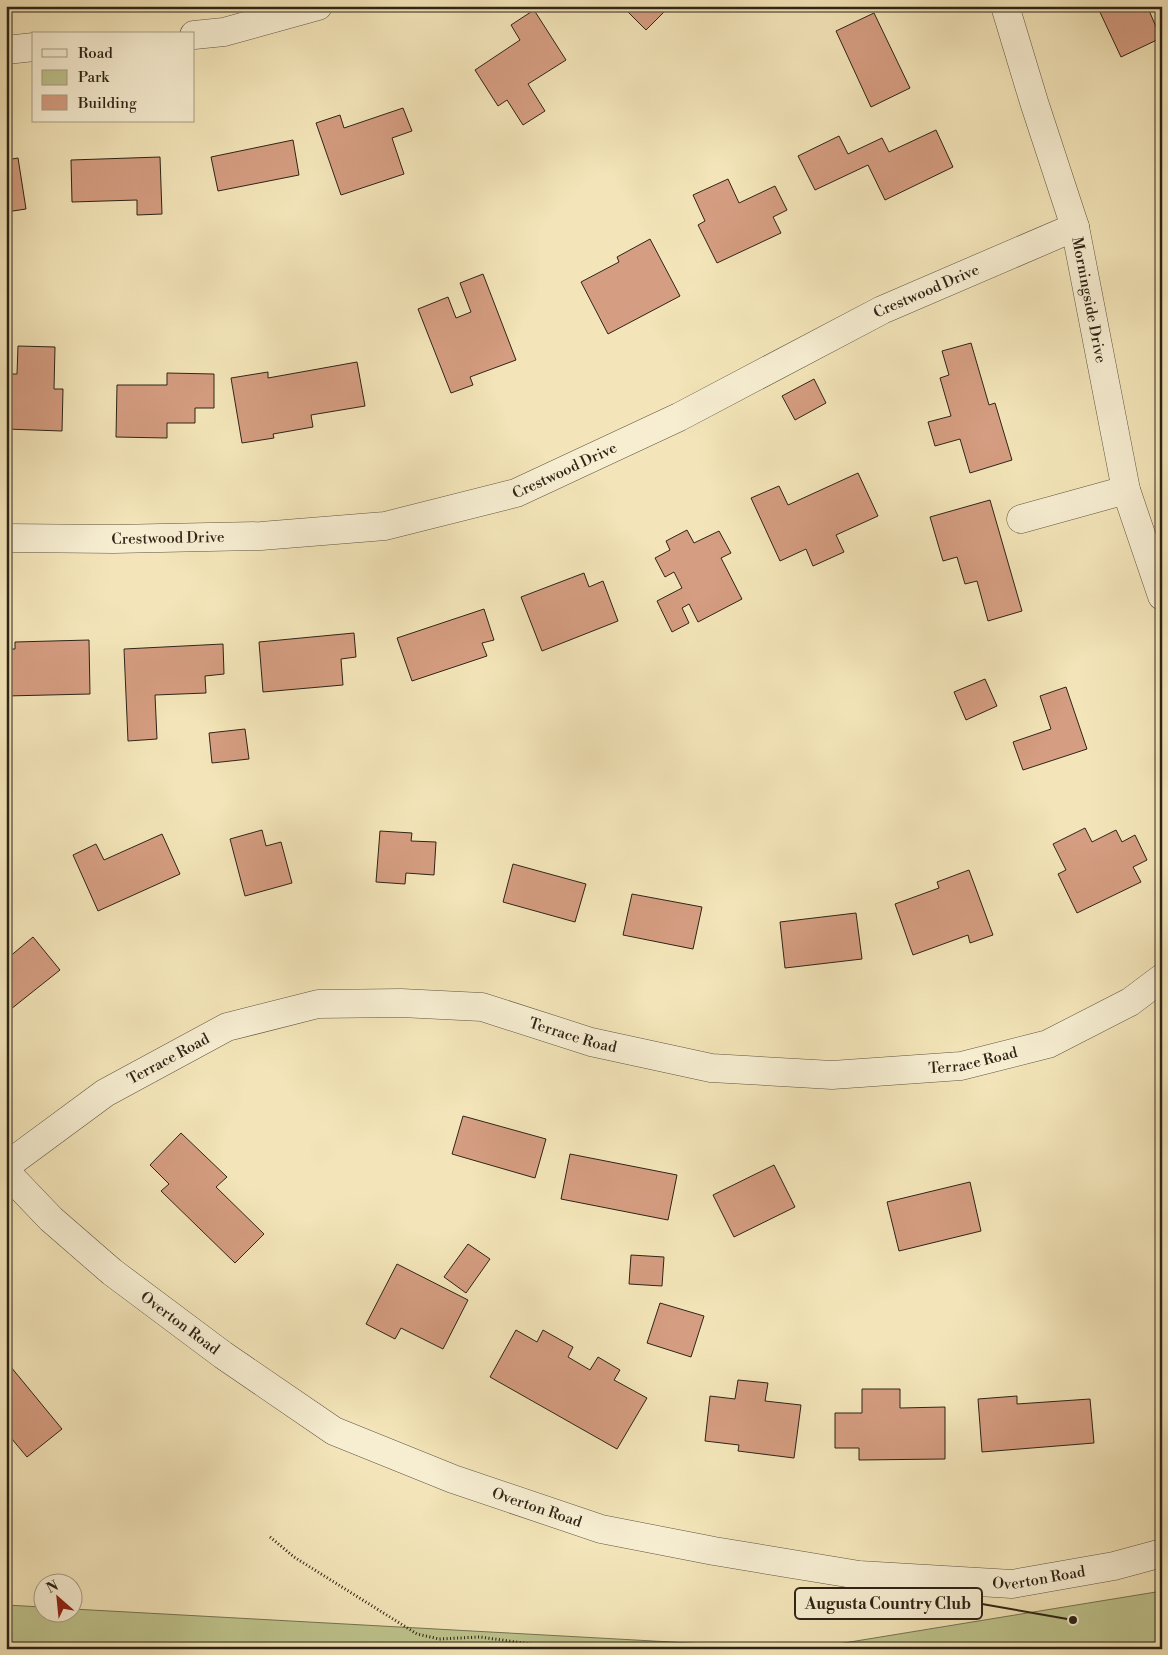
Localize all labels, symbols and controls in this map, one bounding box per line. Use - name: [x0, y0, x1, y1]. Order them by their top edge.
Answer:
- legend: [32, 32, 195, 122]
- text: Road: [78, 44, 113, 63]
- text: Park: [78, 68, 110, 87]
- text: Building: [77, 94, 137, 113]
- street label: Morningside Drive: [1068, 235, 1111, 364]
- street label: Crestwood Drive: [870, 260, 982, 322]
- street label: Crestwood Drive: [509, 438, 620, 503]
- street label: Crestwood Drive: [111, 527, 225, 549]
- street label: Terrace Road: [527, 1013, 619, 1057]
- street label: Terrace Road: [124, 1029, 213, 1089]
- street label: Terrace Road: [928, 1042, 1020, 1078]
- street label: Overton Road: [137, 1287, 224, 1359]
- street label: Overton Road: [489, 1483, 585, 1532]
- street label: Overton Road: [992, 1562, 1087, 1594]
- north arrow: [32, 1572, 82, 1622]
- text: N: [44, 1577, 62, 1598]
- callout: Augusta Country Club: [795, 1588, 982, 1619]
- text: Augusta Country Club: [804, 1594, 971, 1614]

